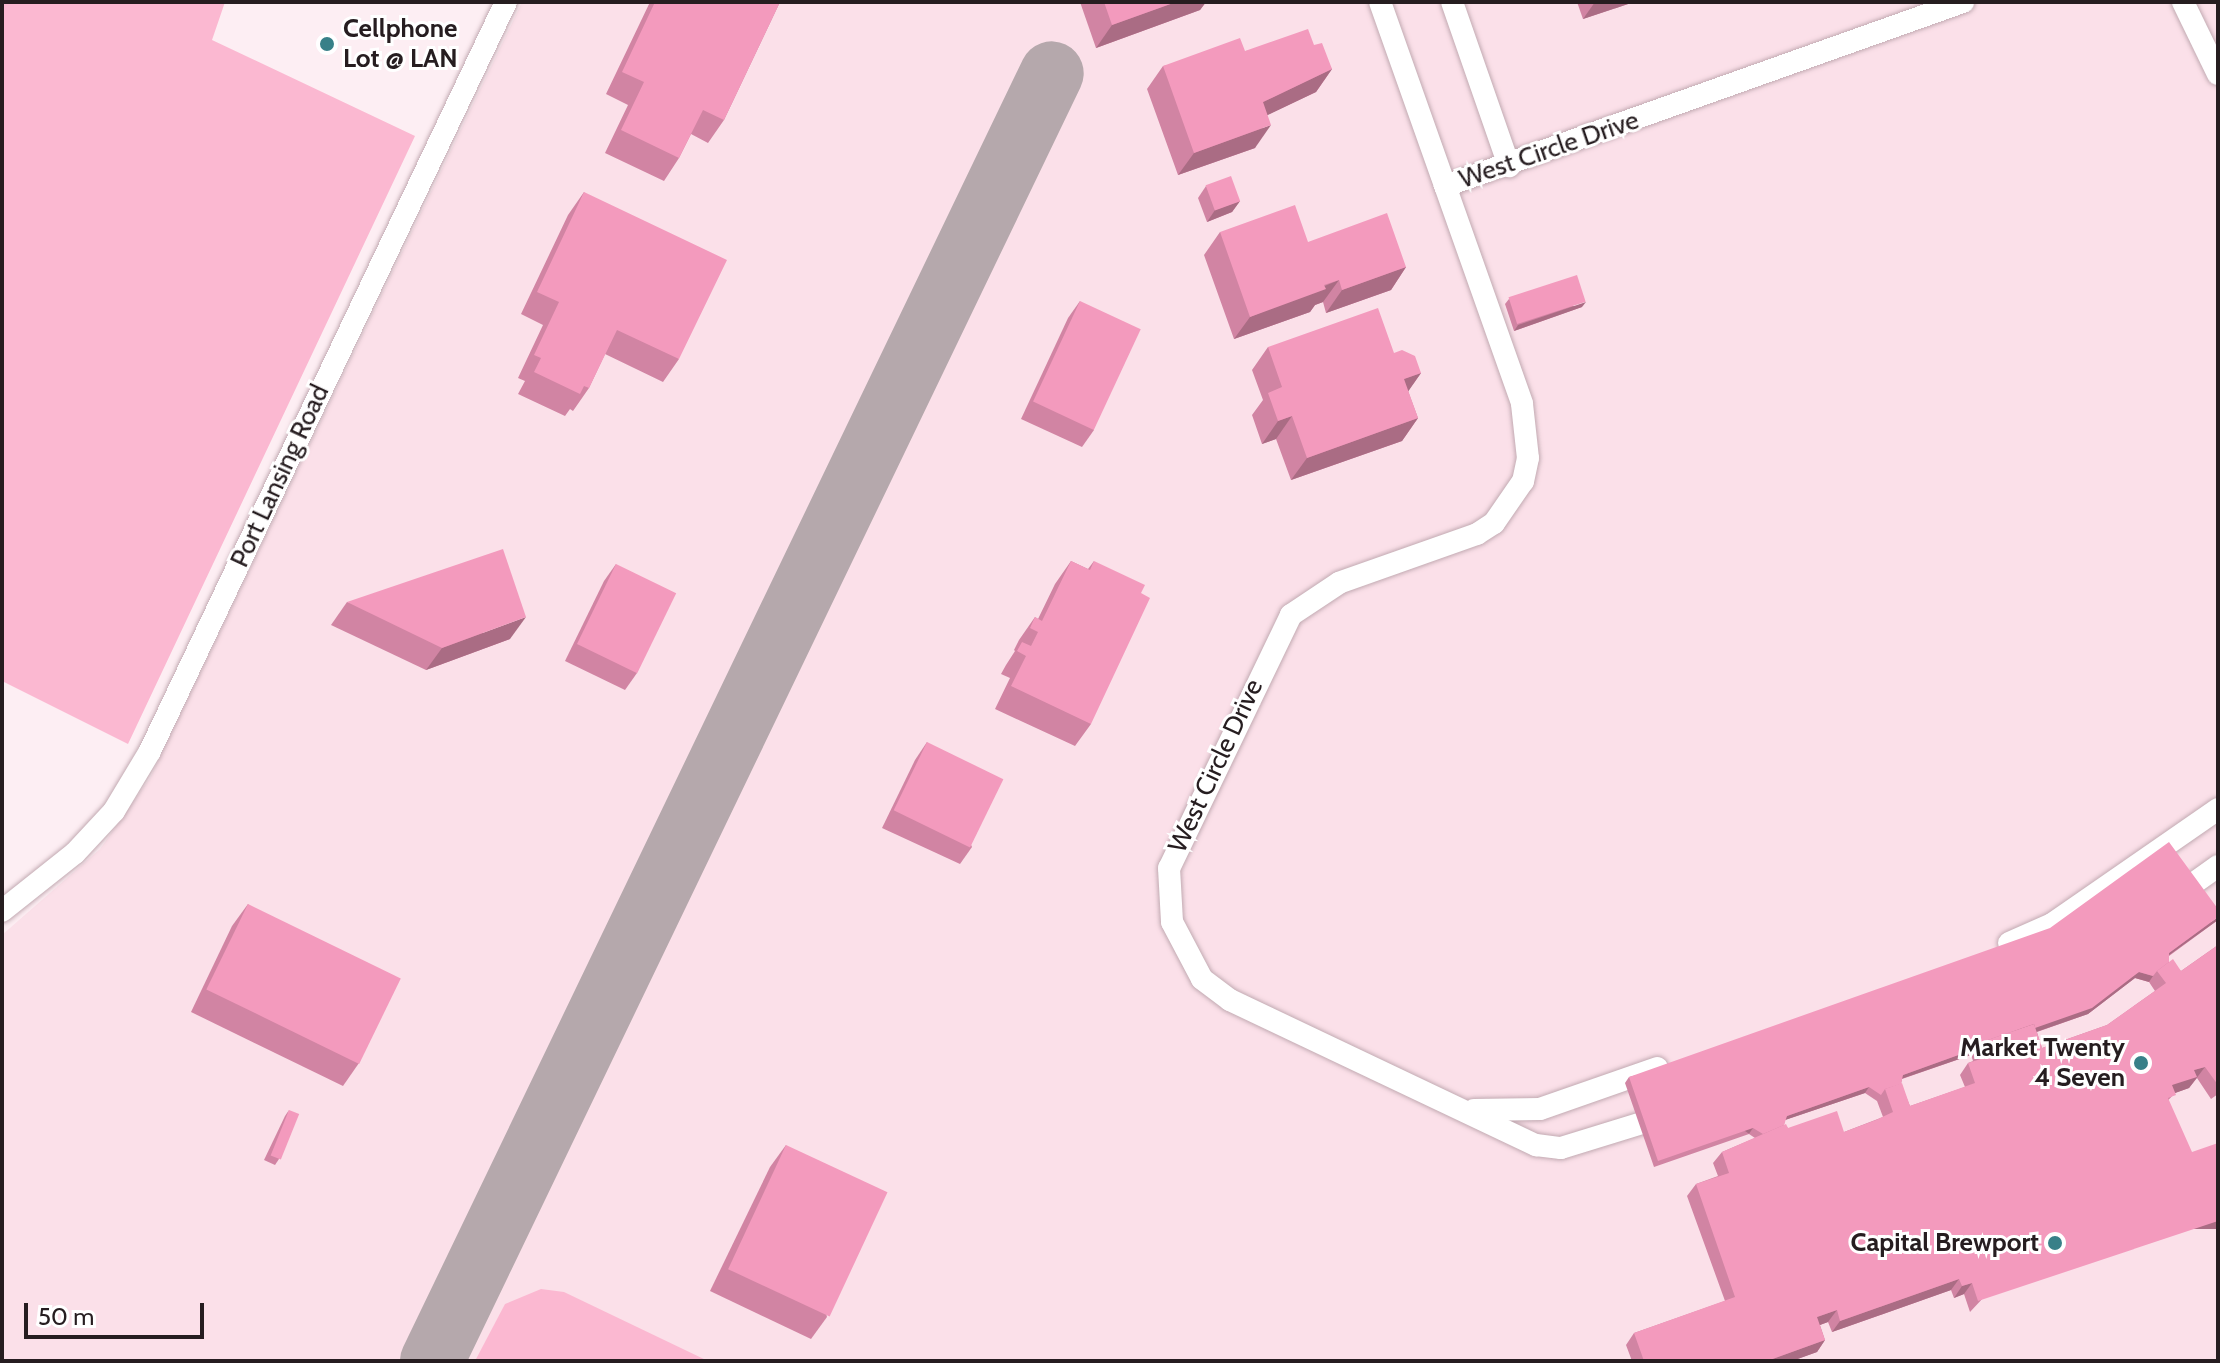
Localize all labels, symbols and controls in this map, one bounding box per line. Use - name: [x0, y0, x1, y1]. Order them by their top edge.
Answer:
- place label: Cellphone Lot @ LAN: [343, 13, 458, 74]
- marker: Cellphone Lot @ LAN: [318, 35, 336, 53]
- street label: West Circle Drive: [1455, 105, 1643, 195]
- street label: Port Lansing Road: [224, 380, 336, 572]
- street label: West Circle Drive: [1162, 674, 1270, 858]
- place label: Market Twenty 4 Seven: [1960, 1032, 2125, 1094]
- marker: Market Twenty 4 Seven: [2132, 1054, 2150, 1072]
- place label: Capital Brewport: [1851, 1227, 2039, 1259]
- marker: Capital Brewport: [2046, 1234, 2064, 1252]
- scale bar: [28, 1287, 208, 1337]
- text: 50 m: [38, 1302, 94, 1331]

